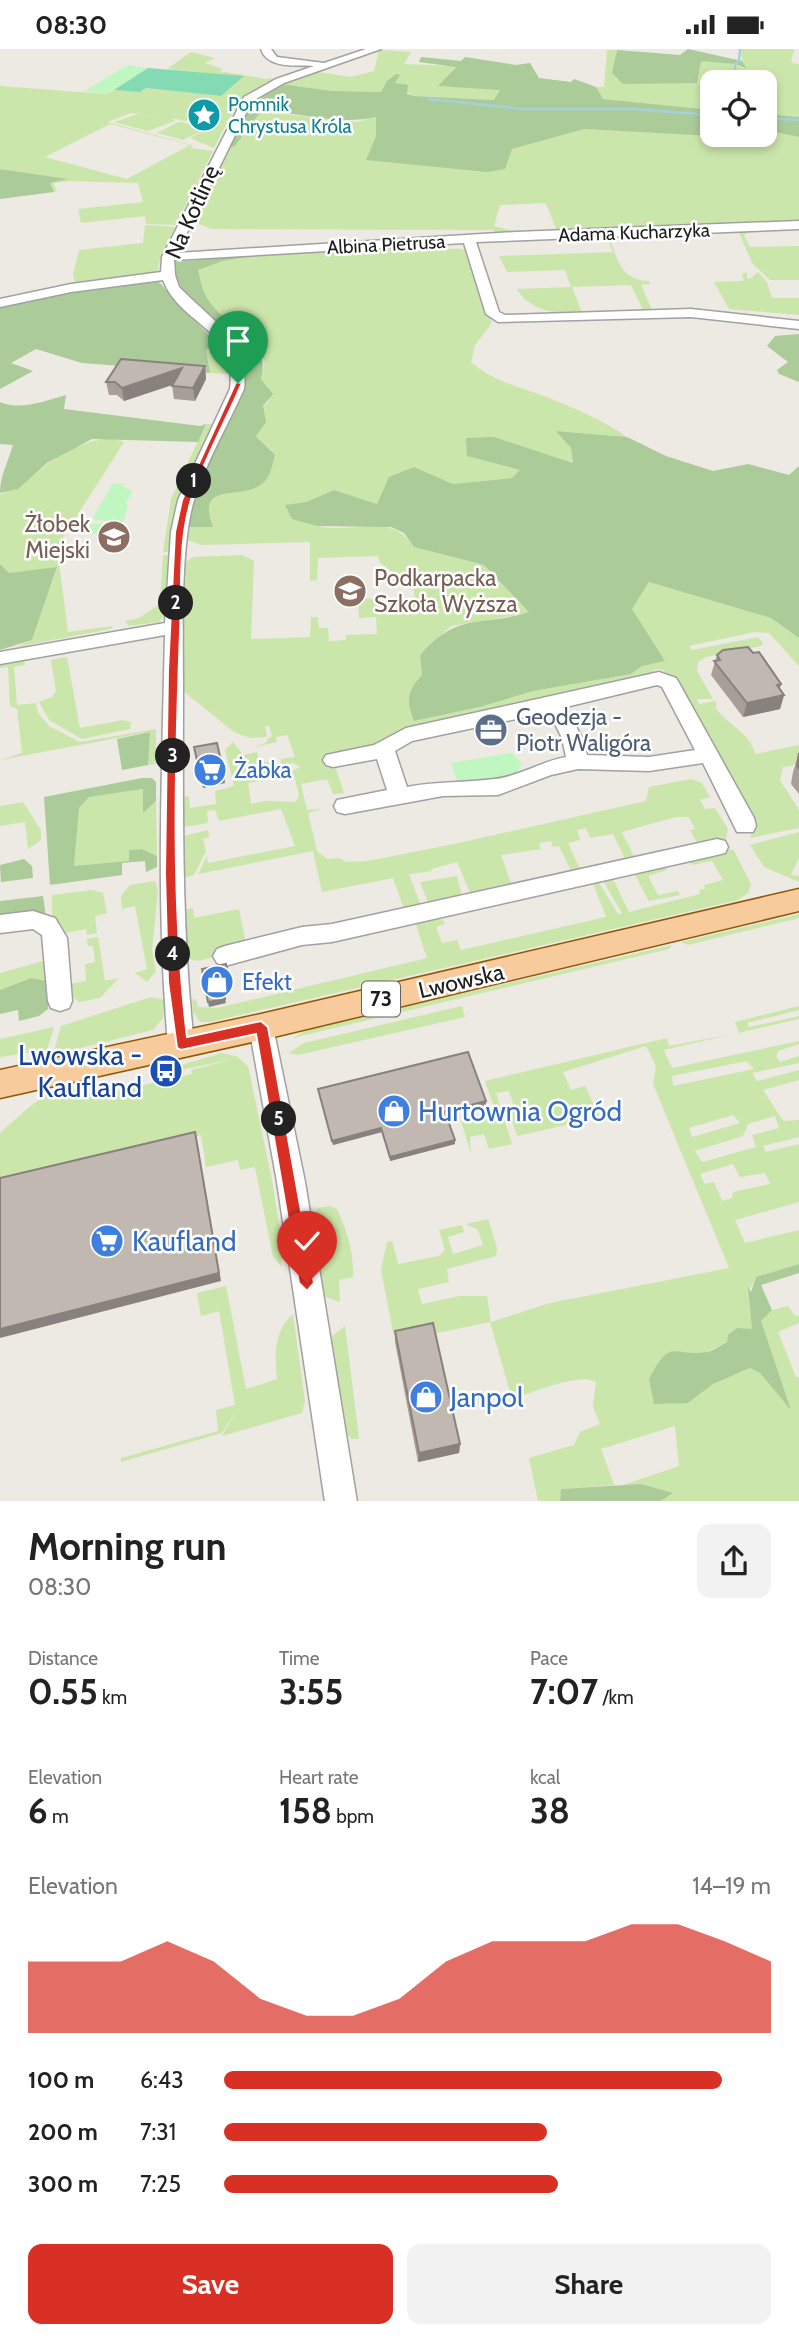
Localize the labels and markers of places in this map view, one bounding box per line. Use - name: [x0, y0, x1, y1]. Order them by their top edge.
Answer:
- place label: Pomnik Chrystusa Króla: [228, 93, 352, 138]
- place icon: Pomnik Chrystusa Króla: [185, 96, 223, 134]
- pin: [208, 311, 268, 383]
- pin: 1: [176, 463, 212, 499]
- place label: Żłobek Miejski: [24, 510, 91, 564]
- school or university icon: Żłobek Miejski: [95, 518, 133, 556]
- place label: Podkarpacka Szkoła Wyższa: [374, 564, 518, 618]
- school or university icon: Podkarpacka Szkoła Wyższa: [331, 572, 369, 610]
- pin: 2: [158, 585, 194, 621]
- place label: Geodezja - Piotr Waligóra: [516, 703, 651, 757]
- office icon: Geodezja - Piotr Waligóra: [472, 711, 510, 749]
- pin: 3: [156, 739, 190, 773]
- supermarket icon: Żabka: [191, 751, 229, 789]
- place label: Żabka: [234, 756, 292, 784]
- pin: 4: [156, 937, 190, 971]
- shop icon: Efekt: [198, 963, 236, 1001]
- place label: Efekt: [242, 968, 292, 996]
- place label: Lwowska - Kaufland: [18, 1038, 142, 1104]
- bus stop icon: Lwowska - Kaufland: [147, 1052, 185, 1090]
- shop icon: Hurtownia Ogród: [375, 1092, 413, 1130]
- place label: Hurtownia Ogród: [418, 1094, 622, 1128]
- pin: 5: [262, 1101, 296, 1137]
- pin: [277, 1211, 337, 1283]
- supermarket icon: Kaufland: [88, 1222, 126, 1260]
- place label: Kaufland: [132, 1224, 236, 1258]
- shop icon: Janpol: [407, 1378, 445, 1416]
- place label: Janpol: [449, 1380, 524, 1414]

